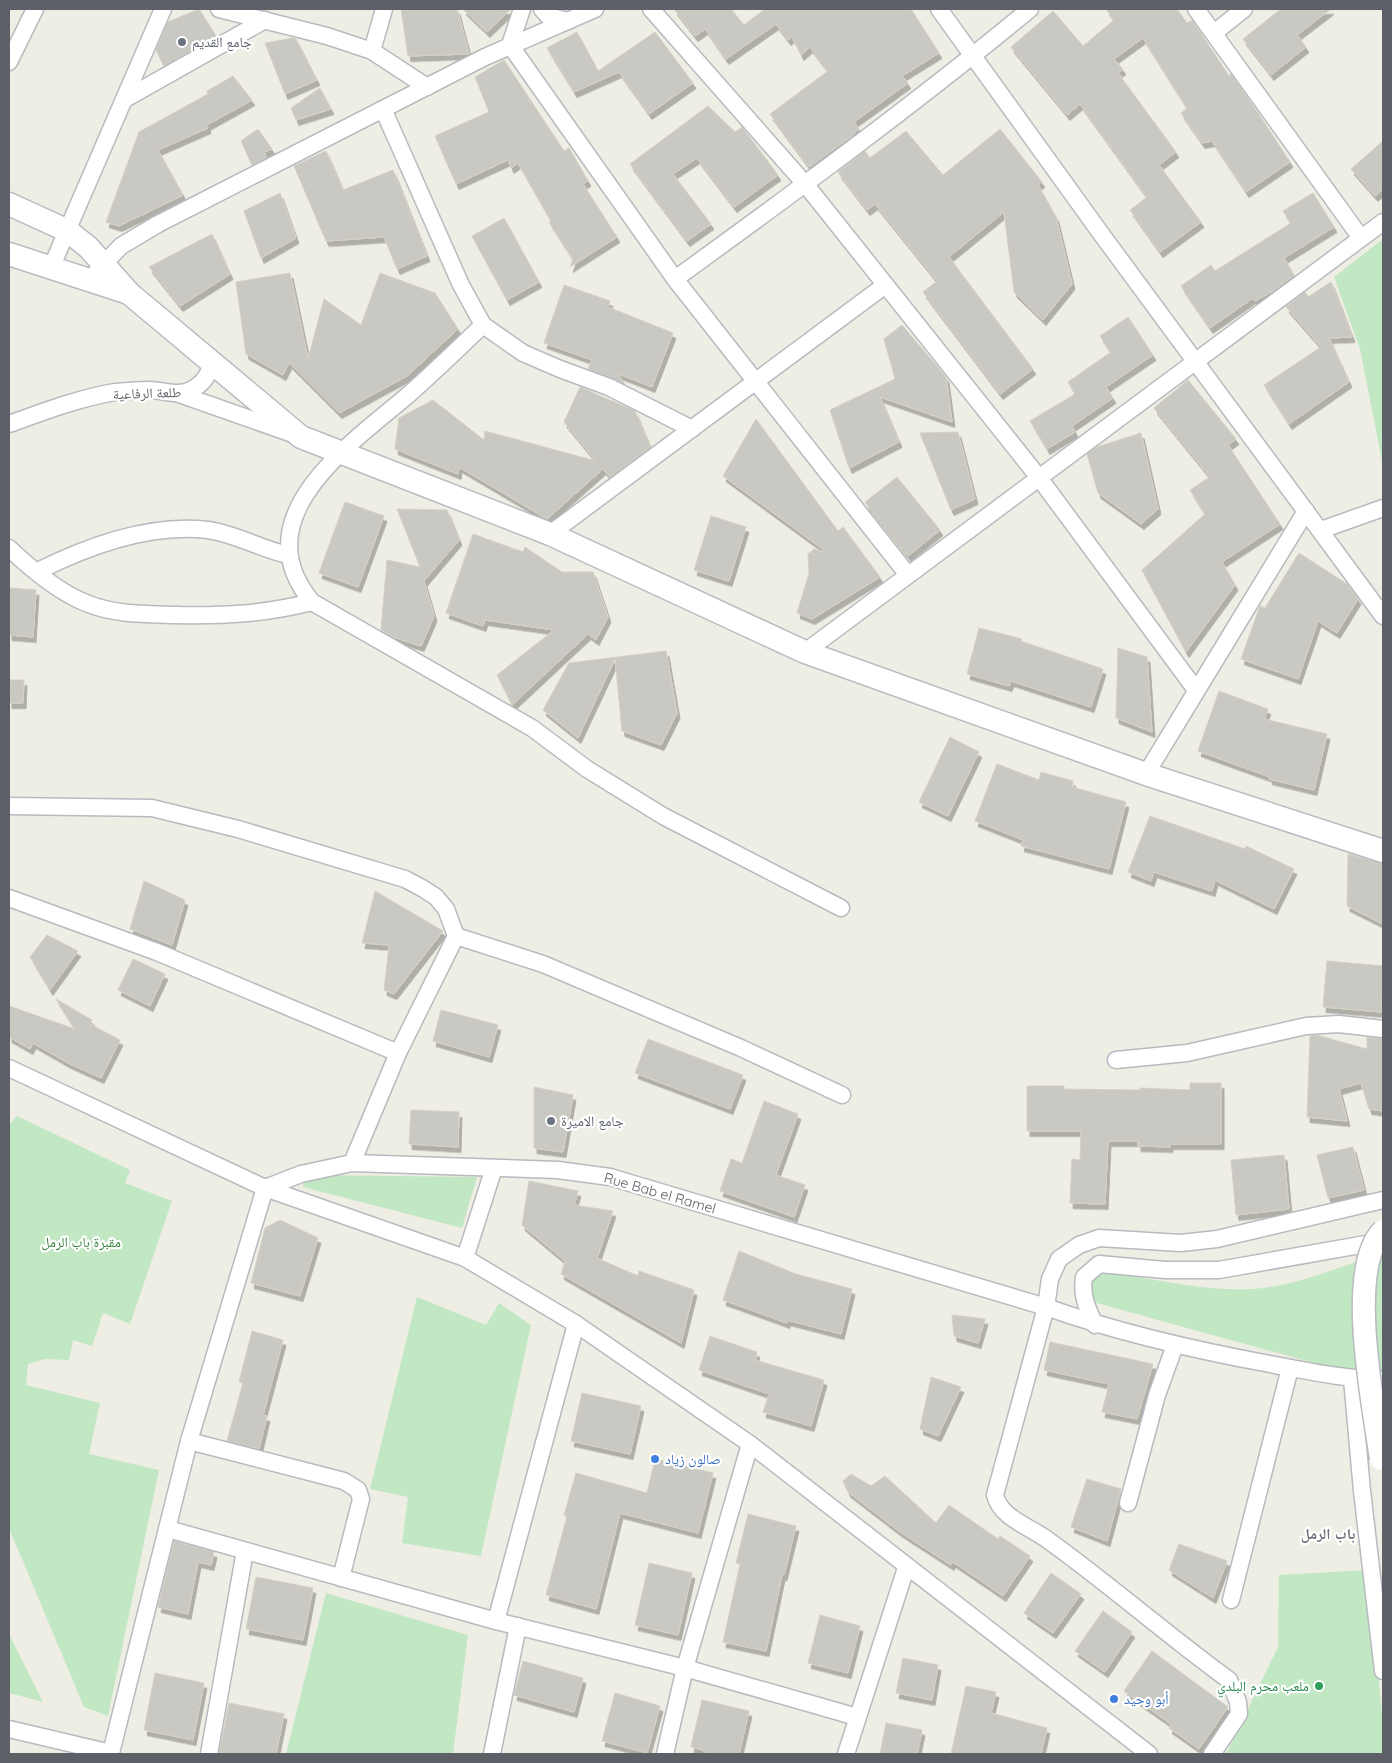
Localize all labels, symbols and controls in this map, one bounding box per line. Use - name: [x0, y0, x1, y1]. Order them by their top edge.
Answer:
- place label: جامع القديم: [192, 33, 252, 52]
- marker: جامع القديم: [176, 36, 188, 48]
- street label: طلعة الرفاعية: [112, 383, 182, 403]
- place label: جامع الاميرة: [561, 1112, 624, 1131]
- marker: جامع الاميرة: [545, 1115, 557, 1127]
- street label: Rue Bab el Ramel: [602, 1168, 718, 1218]
- park label: مقبرة باب الرمل: [41, 1233, 121, 1251]
- place label: صالون زياد: [665, 1450, 721, 1468]
- marker: صالون زياد: [649, 1453, 661, 1465]
- district label: باب الرمل: [1301, 1524, 1355, 1543]
- place label: ملعب محرم البلدي: [1217, 1677, 1309, 1698]
- marker: ملعب محرم البلدي: [1313, 1680, 1325, 1692]
- place label: أبو وحيد: [1124, 1690, 1169, 1708]
- marker: أبو وحيد: [1108, 1693, 1120, 1705]

